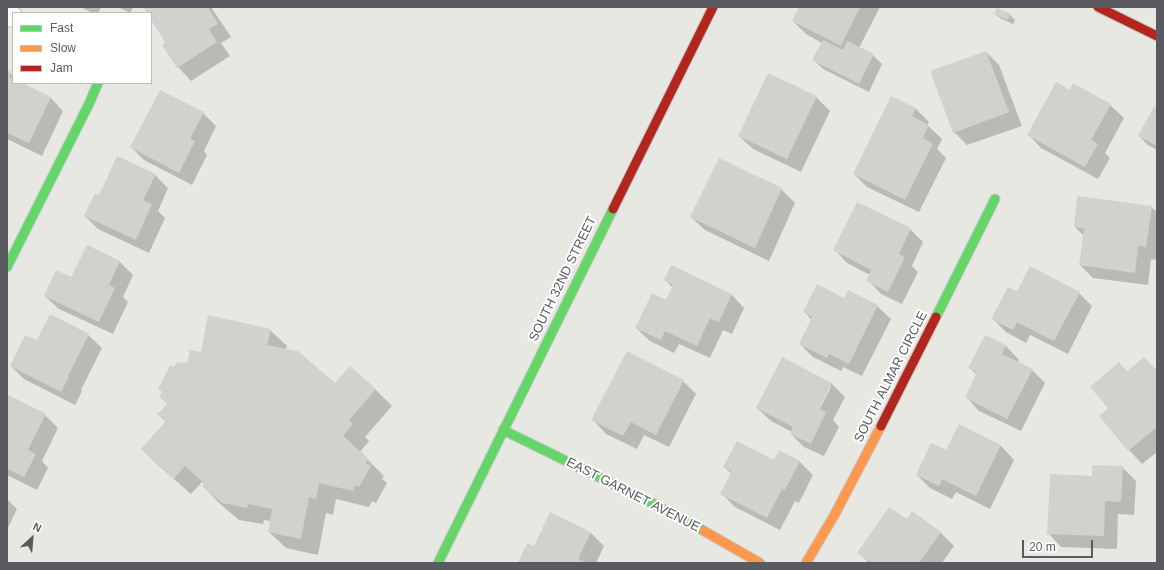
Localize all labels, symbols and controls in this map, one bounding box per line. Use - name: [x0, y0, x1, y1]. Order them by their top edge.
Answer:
- legend: [12, 12, 152, 84]
- text: Fast: [50, 21, 73, 35]
- text: Slow: [50, 41, 76, 55]
- text: Jam: [50, 61, 73, 75]
- street label: SOUTH 32ND STREET: [526, 214, 600, 344]
- street label: SOUTH ALMAR CIRCLE: [851, 309, 931, 445]
- street label: EAST GARNET AVENUE: [564, 454, 702, 536]
- north arrow: [12, 518, 52, 558]
- text: N: [31, 520, 43, 534]
- scale bar: [1024, 532, 1095, 558]
- text: 20 m: [1029, 540, 1056, 554]

